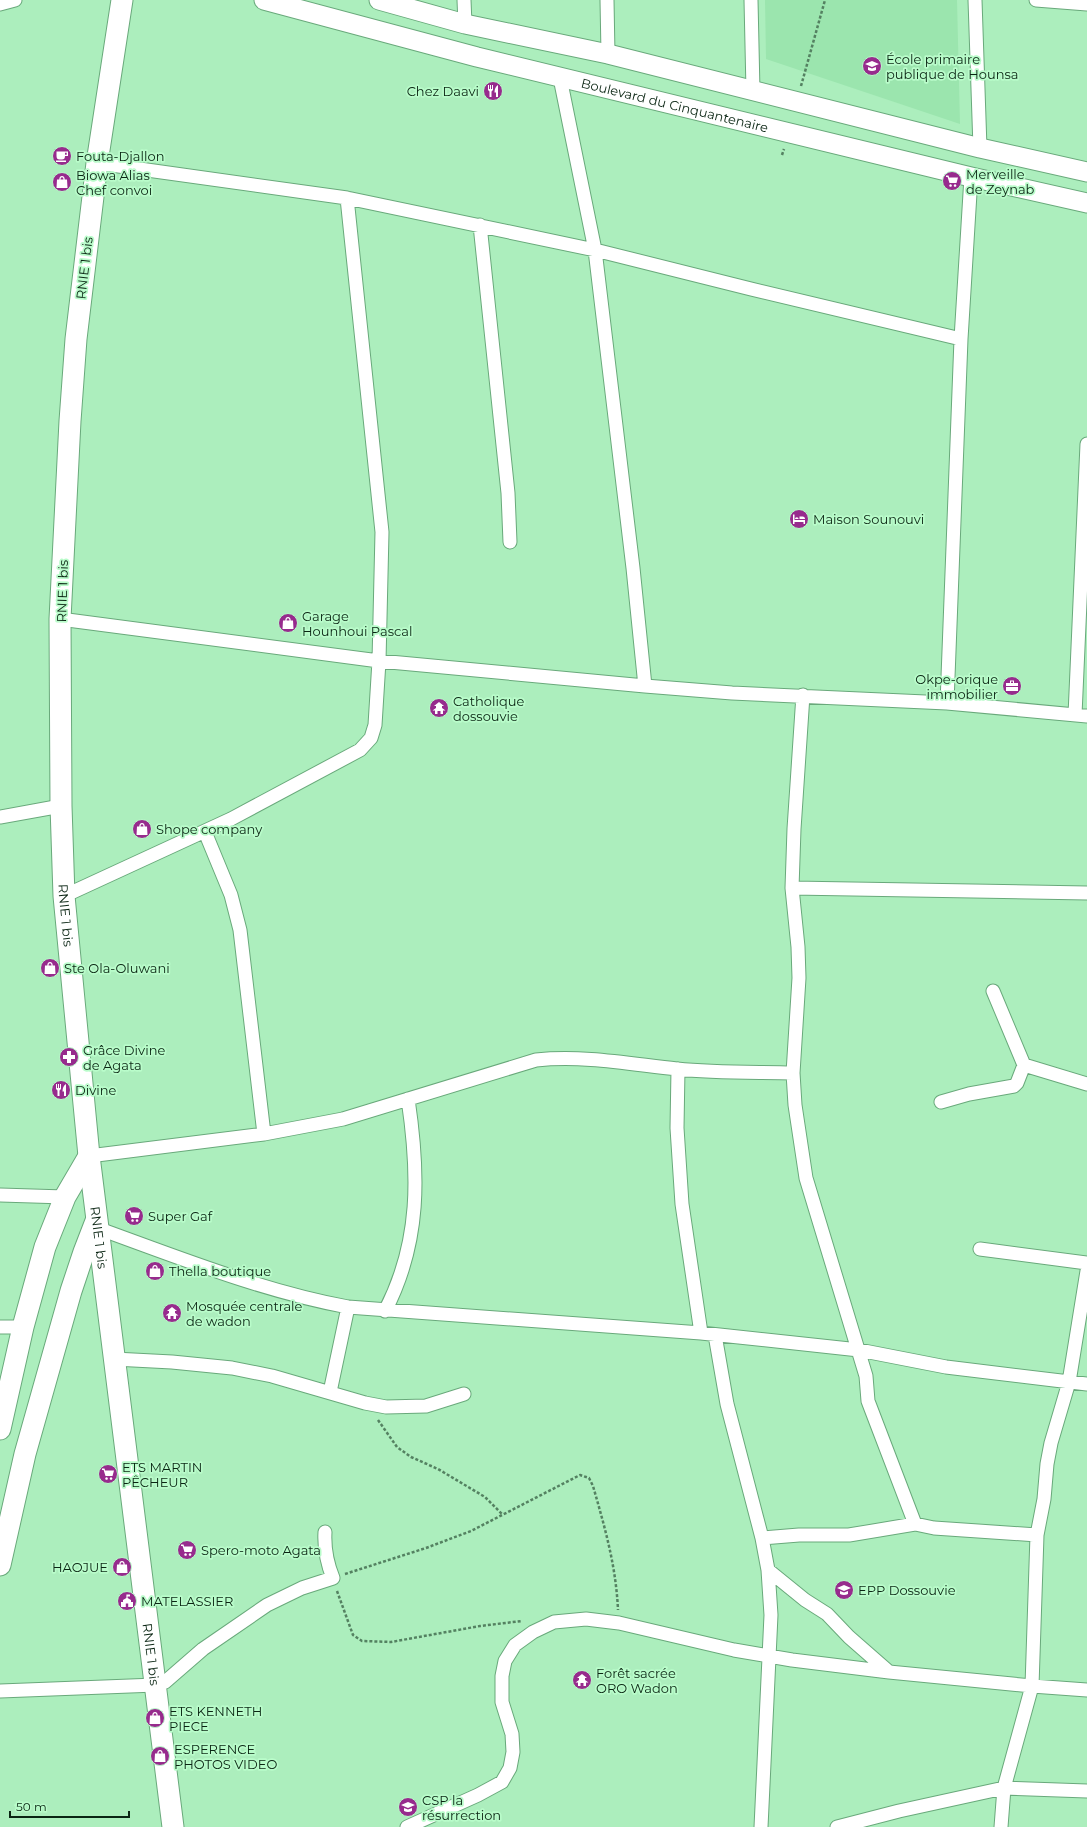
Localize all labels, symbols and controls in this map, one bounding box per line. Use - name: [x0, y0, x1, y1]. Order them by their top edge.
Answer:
- place label: École primaire publique de Hounsa: [886, 51, 1019, 82]
- school or university icon: École primaire publique de Hounsa: [861, 55, 883, 77]
- street label: Boulevard du Cinquantenaire: [580, 75, 770, 136]
- restaurant icon: Chez Daavi: [482, 80, 504, 102]
- place label: Chez Daavi: [407, 83, 479, 99]
- cafe icon: Fouta-Djallon: [51, 145, 73, 167]
- place label: Fouta-Djallon: [76, 148, 164, 164]
- place label: Merveille de Zeynab: [966, 166, 1035, 197]
- place label: Biowa Alias Chef convoi: [76, 167, 152, 198]
- supermarket icon: Merveille de Zeynab: [941, 170, 963, 192]
- shop icon: Biowa Alias Chef convoi: [51, 171, 73, 193]
- street label: RNIE 1 bis: [72, 236, 96, 300]
- hotel icon: Maison Sounouvi: [788, 508, 810, 530]
- place label: Maison Sounouvi: [813, 511, 924, 527]
- street label: RNIE 1 bis: [53, 559, 71, 623]
- place label: Garage Hounhoui Pascal: [302, 608, 412, 639]
- shop icon: Garage Hounhoui Pascal: [277, 612, 299, 634]
- place label: Okpe-orique immobilier: [915, 671, 998, 702]
- office icon: Okpe-orique immobilier: [1001, 675, 1023, 697]
- place label: Catholique dossouvie: [453, 693, 525, 724]
- temple icon: Catholique dossouvie: [428, 697, 450, 719]
- shop icon: Shope company: [131, 818, 153, 840]
- place label: Shope company: [156, 821, 263, 837]
- street label: RNIE 1 bis: [56, 884, 77, 947]
- shop icon: Ste Ola-Oluwani: [39, 957, 61, 979]
- place label: Ste Ola-Oluwani: [64, 960, 170, 976]
- place label: Grâce Divine de Agata: [83, 1042, 165, 1073]
- pharmacy icon: Grâce Divine de Agata: [58, 1046, 80, 1068]
- restaurant icon: Divine: [50, 1079, 72, 1101]
- place label: Divine: [75, 1082, 117, 1098]
- street label: RNIE 1 bis: [87, 1205, 111, 1270]
- supermarket icon: Super Gaf: [123, 1205, 145, 1227]
- place label: Super Gaf: [148, 1208, 213, 1224]
- shop icon: Thella boutique: [144, 1260, 166, 1282]
- place label: Thella boutique: [169, 1263, 271, 1279]
- place label: Mosquée centrale de wadon: [186, 1298, 303, 1329]
- temple icon: Mosquée centrale de wadon: [161, 1302, 183, 1324]
- place label: ETS MARTIN PÊCHEUR: [122, 1459, 202, 1490]
- supermarket icon: ETS MARTIN PÊCHEUR: [97, 1463, 119, 1485]
- supermarket icon: Spero-moto Agata: [176, 1539, 198, 1561]
- place label: Spero-moto Agata: [201, 1542, 321, 1558]
- shop icon: HAOJUE: [111, 1556, 133, 1578]
- place label: HAOJUE: [52, 1559, 108, 1575]
- school or university icon: EPP Dossouvie: [833, 1579, 855, 1601]
- place label: EPP Dossouvie: [858, 1582, 956, 1598]
- public building icon: MATELASSIER: [116, 1590, 138, 1612]
- place label: MATELASSIER: [141, 1593, 233, 1609]
- street label: RNIE 1 bis: [140, 1622, 163, 1686]
- place label: Forêt sacrée ORO Wadon: [596, 1665, 678, 1696]
- temple icon: Forêt sacrée ORO Wadon: [571, 1669, 593, 1691]
- place label: ETS KENNETH PIECE: [169, 1703, 262, 1734]
- shop icon: ETS KENNETH PIECE: [144, 1707, 166, 1729]
- place label: ESPERENCE PHOTOS VIDEO: [174, 1741, 277, 1772]
- shop icon: ESPERENCE PHOTOS VIDEO: [149, 1745, 171, 1767]
- place label: CSP la résurrection: [422, 1792, 501, 1823]
- scale bar: [10, 1793, 129, 1819]
- school or university icon: CSP la résurrection: [397, 1796, 419, 1818]
- text: 50 m: [16, 1799, 47, 1814]

